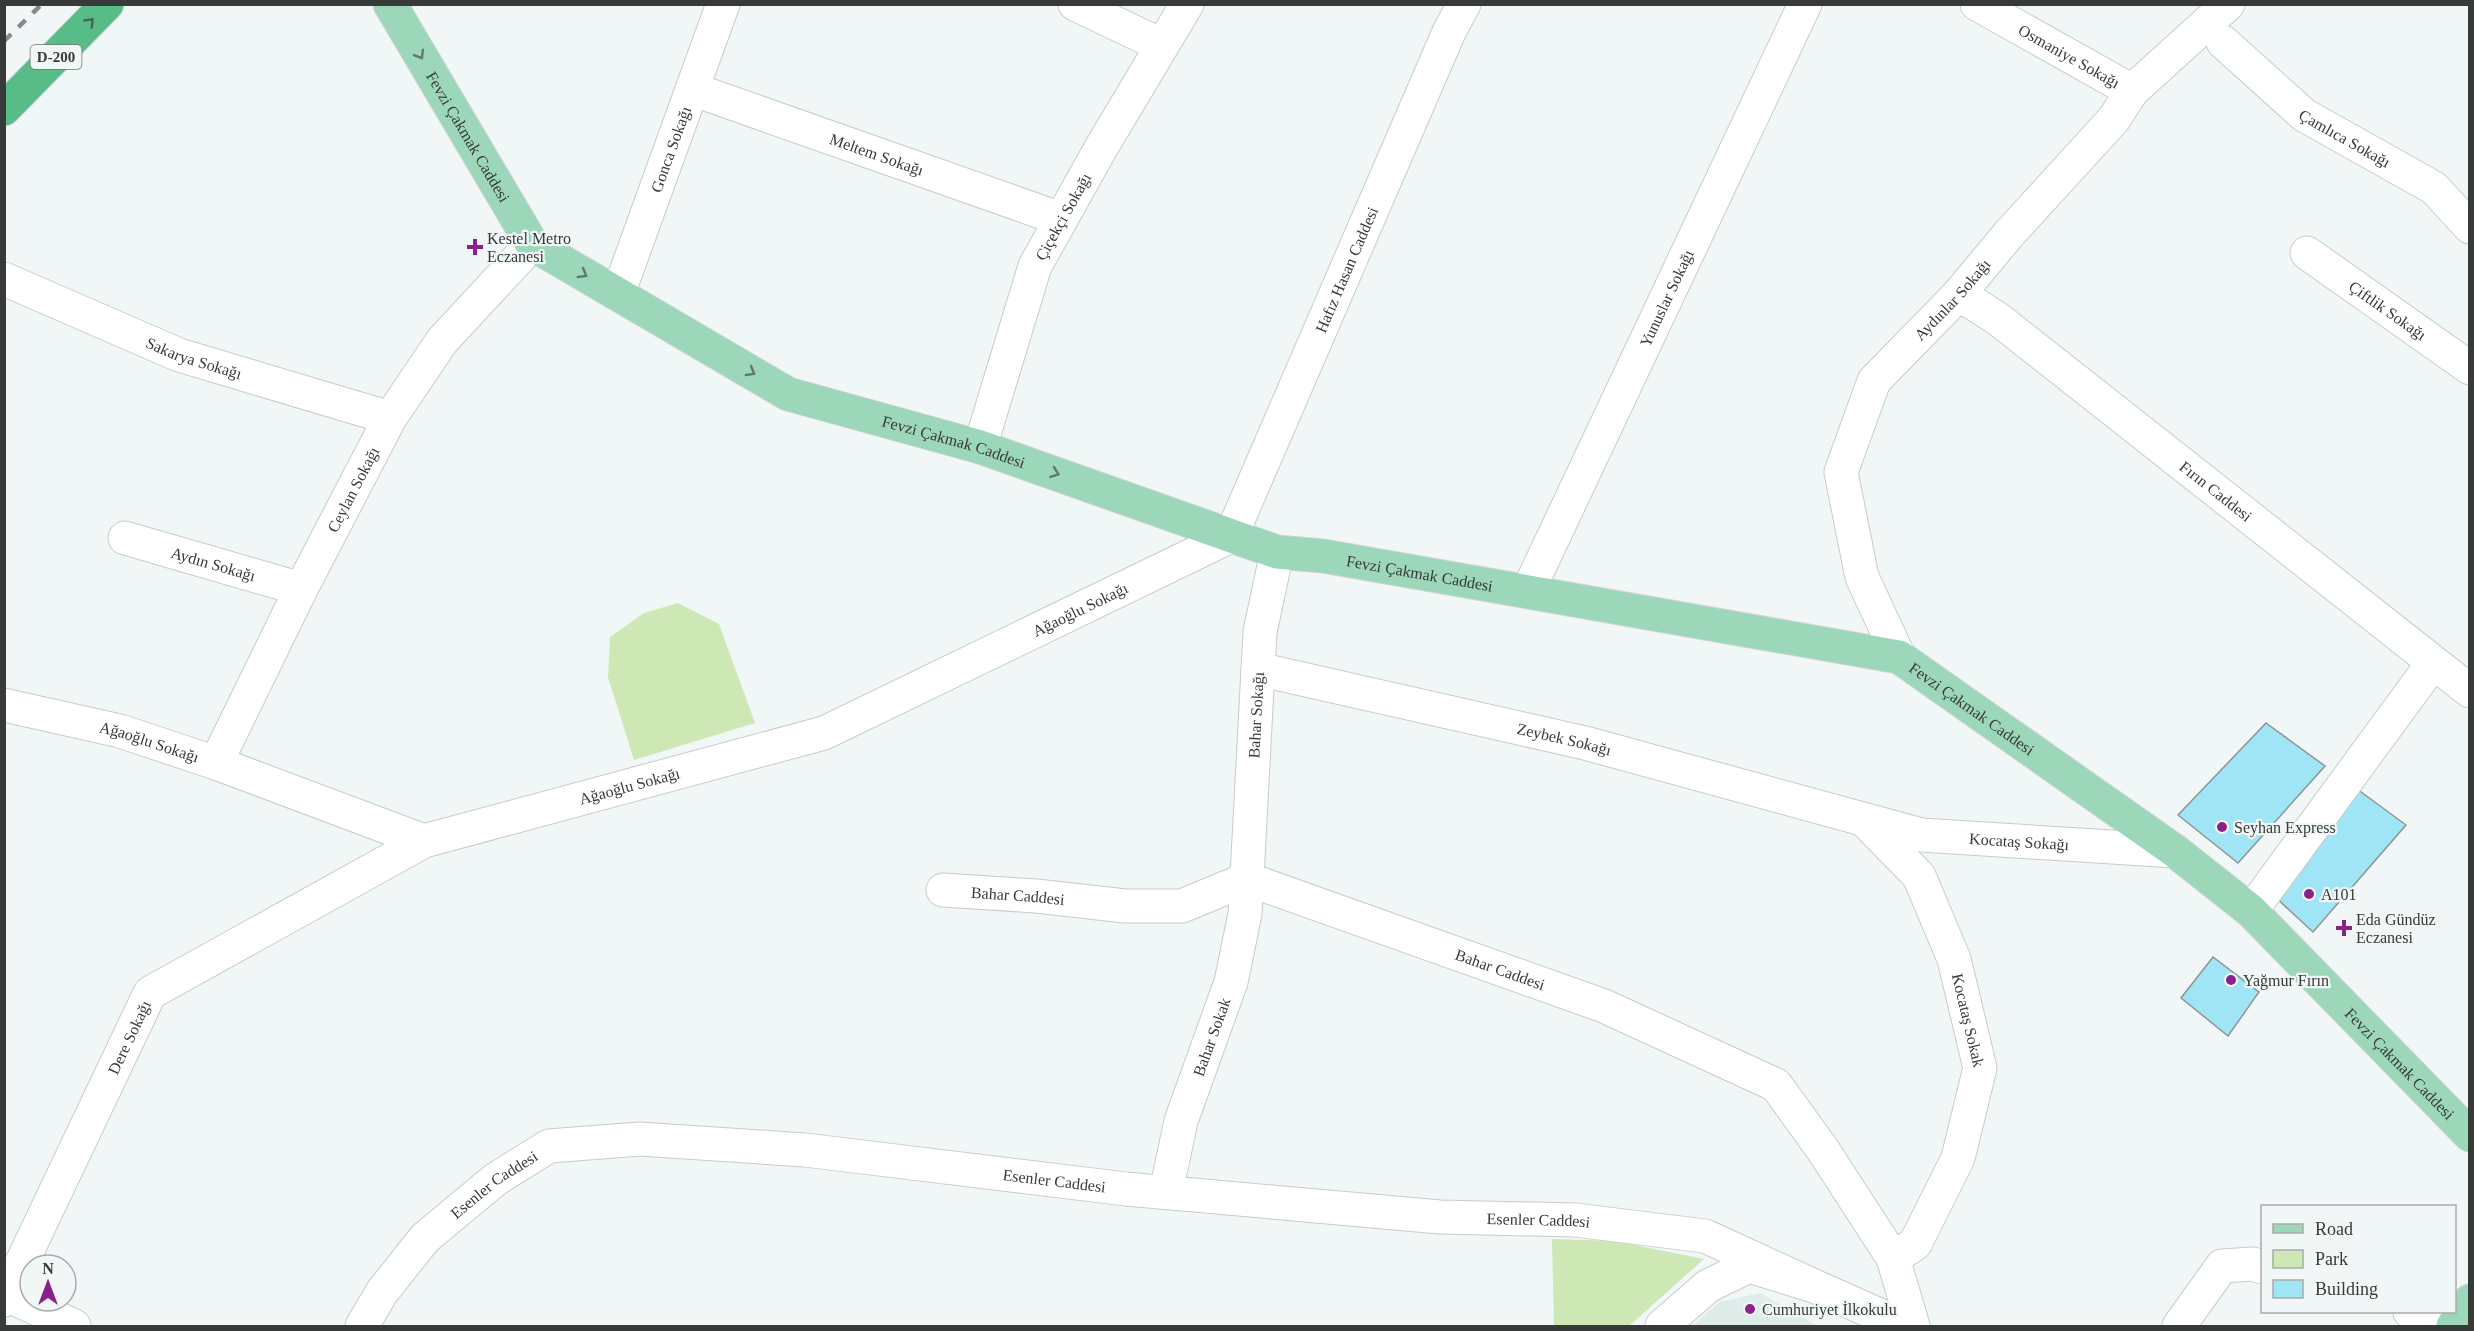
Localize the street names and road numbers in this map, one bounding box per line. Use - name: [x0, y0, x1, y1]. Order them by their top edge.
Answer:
- street label: Osmaniye Sokağı: [2016, 21, 2123, 92]
- road number: D-200: [31, 45, 82, 69]
- street label: Fevzi Çakmak Caddesi: [423, 69, 513, 205]
- street label: Gonca Sokağı: [648, 104, 694, 195]
- street label: Çamlıca Sokağı: [2296, 106, 2394, 171]
- street label: Meltem Sokağı: [828, 130, 926, 179]
- street label: Çiçekçi Sokağı: [1032, 170, 1095, 264]
- street label: Hafız Hasan Caddesi: [1312, 204, 1382, 335]
- street label: Yunuslar Sokağı: [1637, 246, 1697, 349]
- street label: Aydınlar Sokağı: [1911, 255, 1994, 344]
- street label: Çiftlik Sokağı: [2345, 278, 2430, 344]
- street label: Sakarya Sokağı: [143, 334, 244, 382]
- street label: Fevzi Çakmak Caddesi: [880, 412, 1028, 471]
- street label: Ceylan Sokağı: [324, 444, 383, 535]
- street label: Fırın Caddesi: [2176, 458, 2256, 525]
- street label: Aydın Sokağı: [169, 544, 258, 585]
- street label: Fevzi Çakmak Caddesi: [1345, 552, 1495, 595]
- street label: Ağaoğlu Sokağı: [1030, 579, 1131, 640]
- street label: Fevzi Çakmak Caddesi: [1906, 659, 2038, 759]
- street label: Bahar Sokağı: [1245, 671, 1268, 759]
- street label: Ağaoğlu Sokağı: [98, 719, 202, 766]
- street label: Zeybek Sokağı: [1515, 720, 1614, 759]
- street label: Ağaoğlu Sokağı: [577, 764, 682, 808]
- street label: Kocataş Sokağı: [1969, 830, 2070, 854]
- street label: Bahar Caddesi: [970, 884, 1066, 908]
- street label: Bahar Caddesi: [1453, 946, 1548, 993]
- street label: Kocataş Sokak: [1949, 972, 1987, 1069]
- street label: Bahar Sokak: [1190, 995, 1234, 1079]
- street label: Dere Sokağı: [105, 997, 154, 1077]
- street label: Fevzi Çakmak Caddesi: [2342, 1005, 2458, 1123]
- street label: Esenler Caddesi: [447, 1147, 541, 1222]
- street label: Esenler Caddesi: [1002, 1166, 1107, 1196]
- street label: Esenler Caddesi: [1487, 1210, 1592, 1231]

